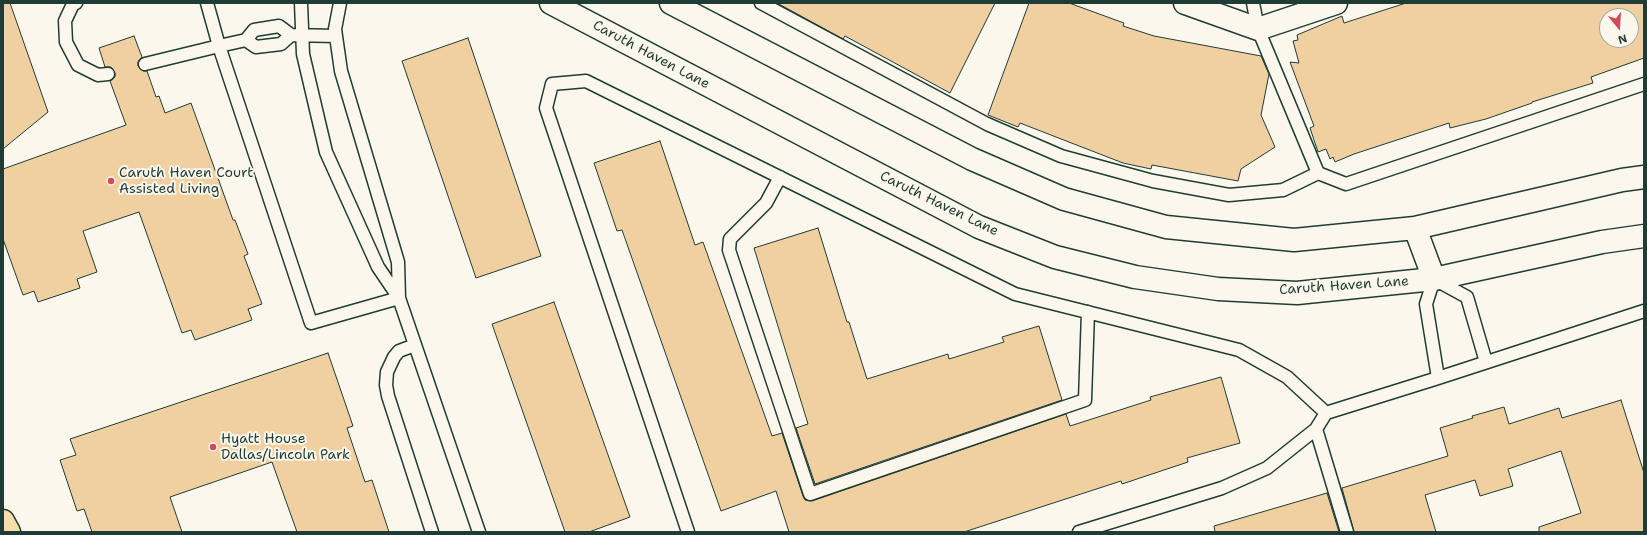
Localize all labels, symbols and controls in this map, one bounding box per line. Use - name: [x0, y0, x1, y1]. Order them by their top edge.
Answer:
- north arrow: [1599, 8, 1639, 48]
- street label: Caruth Haven Lane: [590, 17, 712, 93]
- text: N: [1616, 30, 1629, 47]
- place label: Caruth Haven Court Assisted Living: [119, 165, 253, 198]
- street label: Caruth Haven Lane: [877, 168, 1001, 240]
- marker: Caruth Haven Court Assisted Living: [106, 176, 116, 186]
- street label: Caruth Haven Lane: [1279, 273, 1409, 299]
- place label: Hyatt House Dallas/Lincoln Park: [221, 431, 350, 464]
- marker: Hyatt House Dallas/Lincoln Park: [208, 442, 218, 452]

